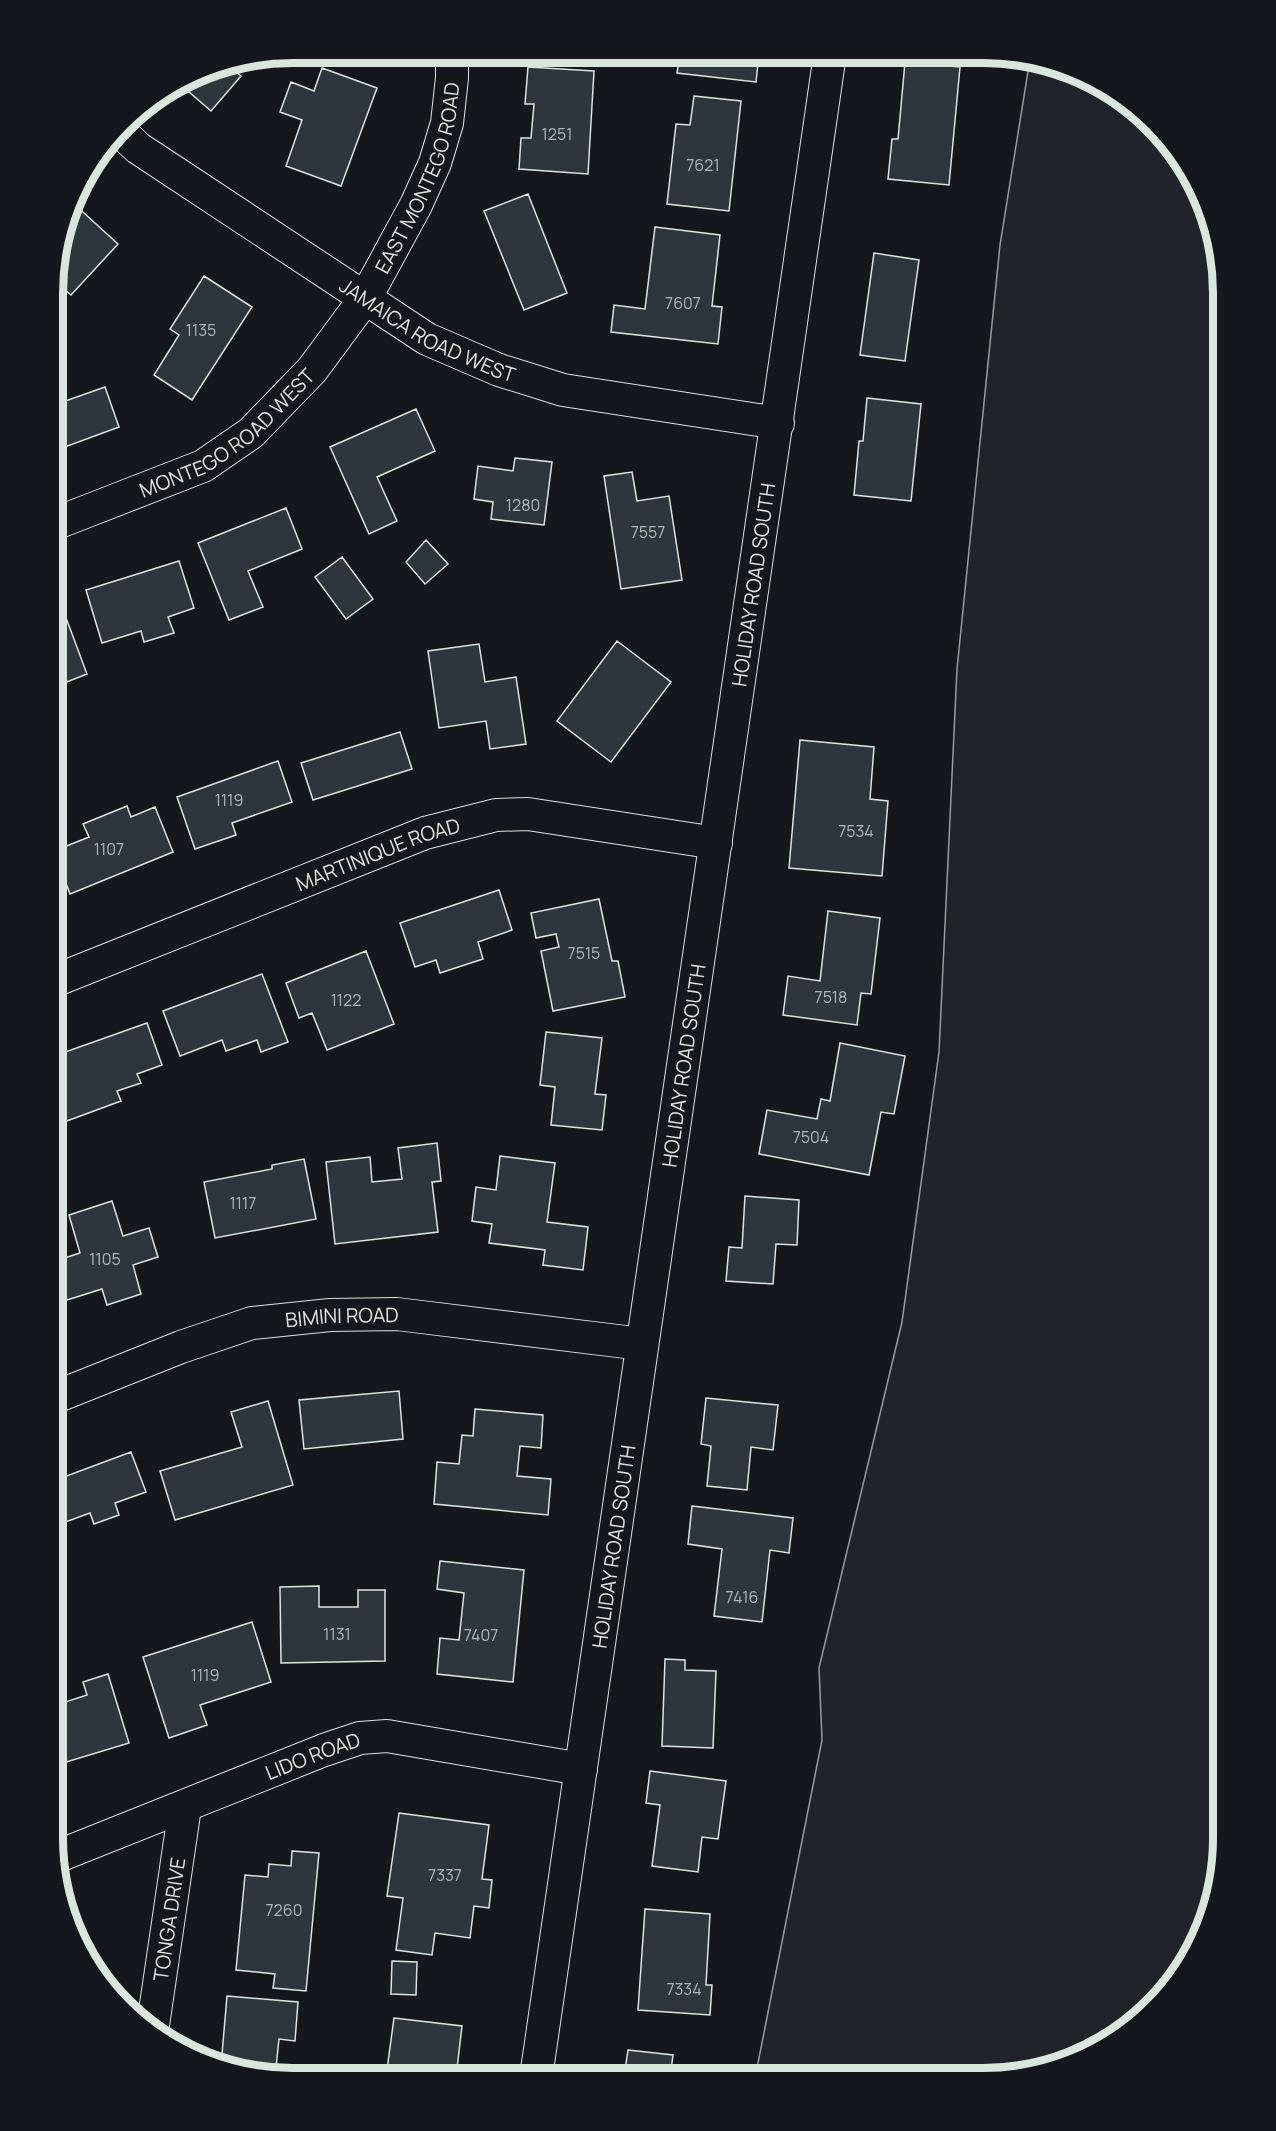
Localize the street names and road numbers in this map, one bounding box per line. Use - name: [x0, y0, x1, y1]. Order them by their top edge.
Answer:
- street label: EAST MONTEGO ROAD: [368, 81, 465, 278]
- street label: JAMAICA ROAD WEST: [335, 272, 519, 388]
- street label: MONTEGO ROAD WEST: [135, 362, 320, 503]
- street label: HOLIDAY ROAD SOUTH: [725, 481, 781, 688]
- street label: MARTINIQUE ROAD: [291, 811, 463, 897]
- street label: HOLIDAY ROAD SOUTH: [655, 962, 711, 1169]
- street label: BIMINI ROAD: [284, 1300, 399, 1333]
- street label: HOLIDAY ROAD SOUTH: [585, 1443, 641, 1650]
- street label: LIDO ROAD: [261, 1725, 364, 1786]
- street label: TONGA DRIVE: [146, 1856, 191, 1983]

